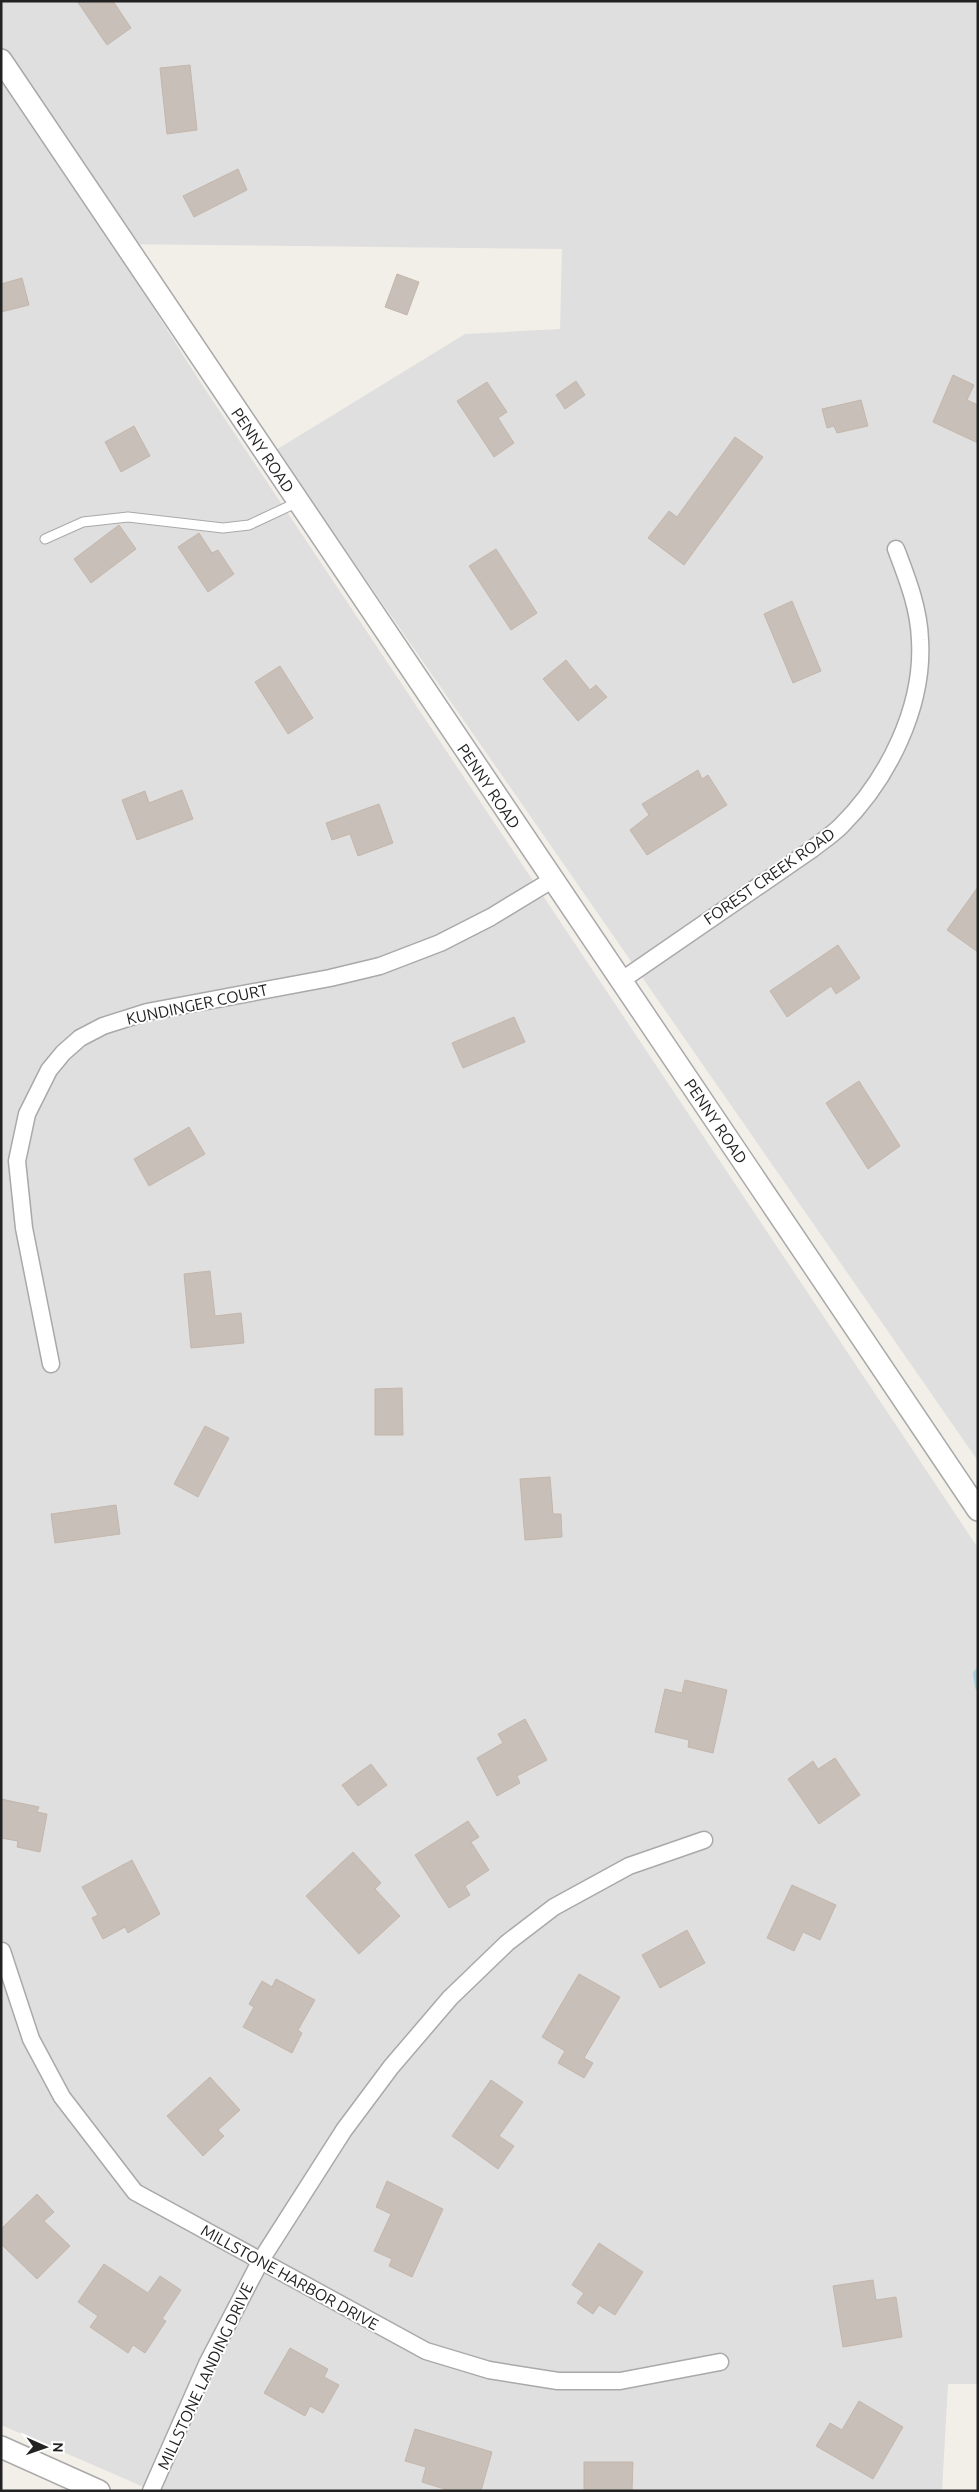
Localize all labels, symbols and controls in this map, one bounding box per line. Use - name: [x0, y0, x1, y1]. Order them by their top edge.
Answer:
- street label: PENNY ROAD: [228, 404, 298, 496]
- street label: PENNY ROAD: [454, 740, 524, 832]
- street label: FOREST CREEK ROAD: [700, 824, 838, 928]
- street label: KUNDINGER COURT: [125, 980, 269, 1028]
- street label: PENNY ROAD: [681, 1075, 751, 1167]
- street label: MILLSTONE HARBOR DRIVE: [198, 2221, 382, 2333]
- street label: MILLSTONE LANDING DRIVE: [154, 2280, 256, 2472]
- north arrow: [20, 2422, 70, 2472]
- text: N: [50, 2442, 66, 2453]

